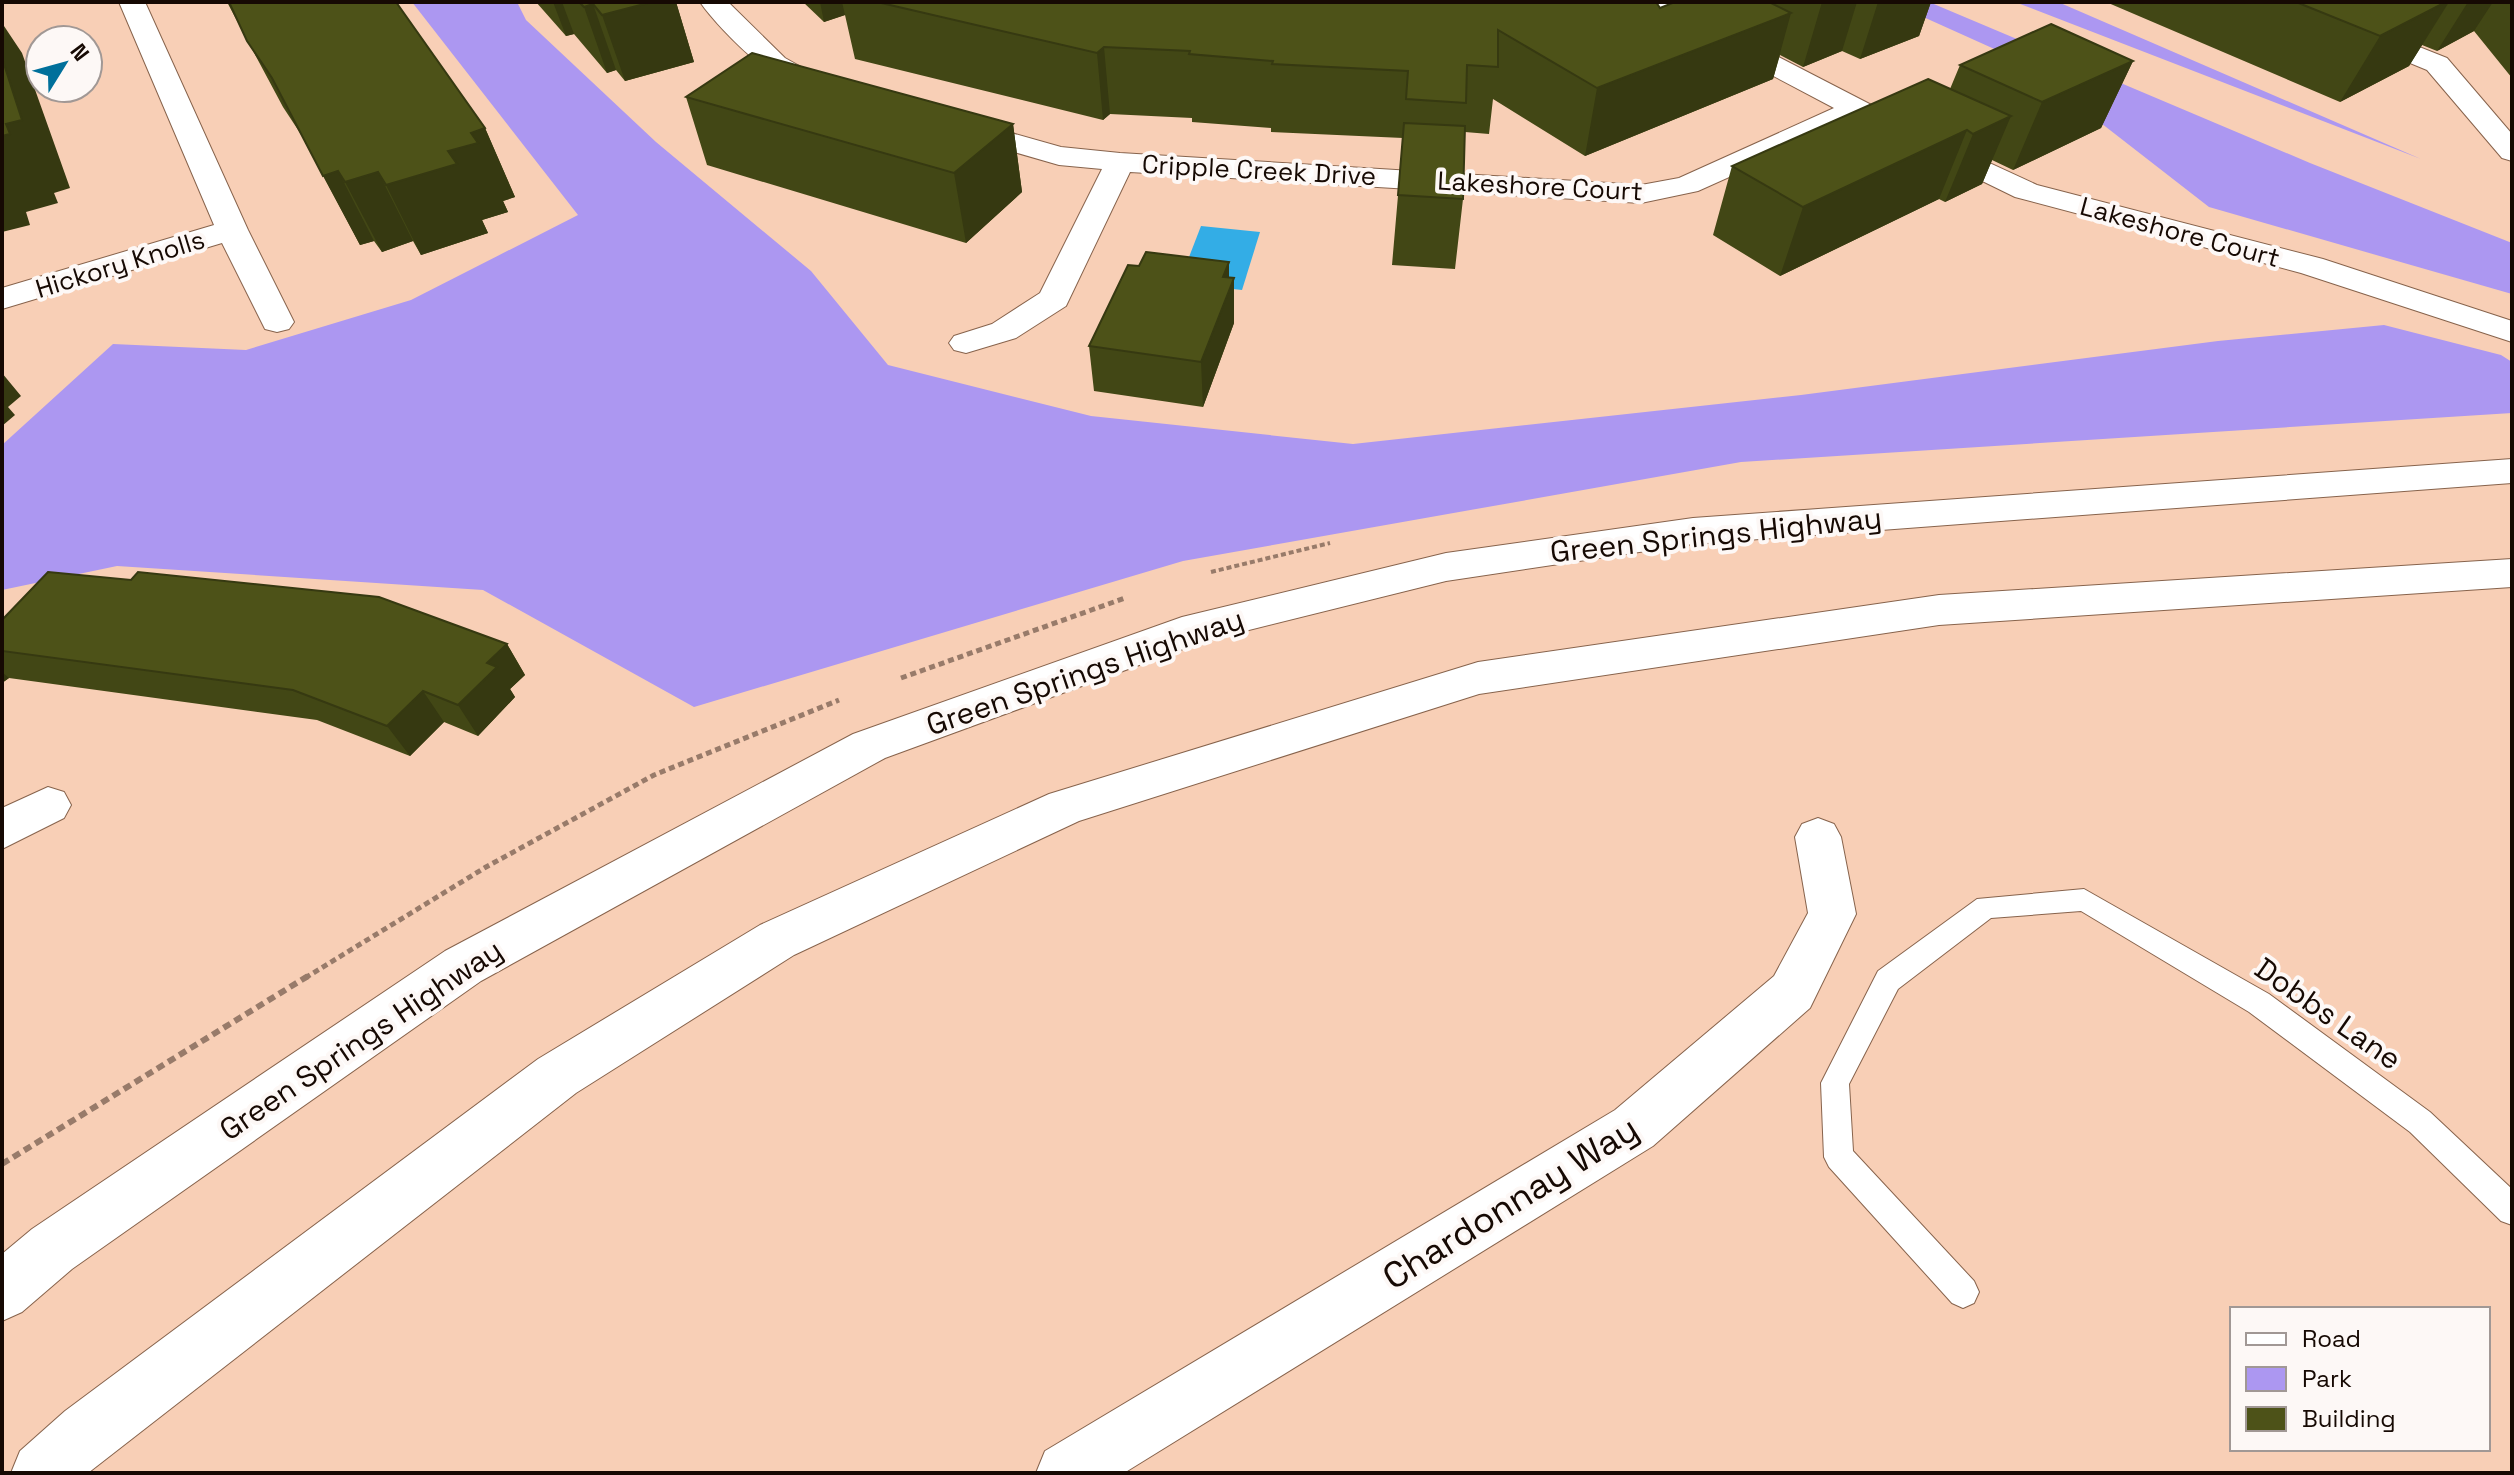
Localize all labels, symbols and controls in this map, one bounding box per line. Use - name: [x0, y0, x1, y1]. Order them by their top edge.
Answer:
- north arrow: [24, 24, 104, 104]
- text: N: [64, 38, 96, 66]
- street label: Cripple Creek Drive: [1141, 147, 1377, 193]
- street label: Lakeshore Court: [1437, 164, 1643, 208]
- street label: Lakeshore Court: [2076, 189, 2284, 275]
- street label: Hickory Knolls: [31, 222, 209, 306]
- street label: Green Springs Highway: [1548, 498, 1884, 571]
- street label: Green Springs Highway: [921, 599, 1249, 744]
- street label: Green Springs Highway: [212, 930, 510, 1149]
- street label: Dobbs Lane: [2247, 949, 2409, 1078]
- street label: Chardonnay Way: [1374, 1106, 1647, 1300]
- legend: [2230, 1307, 2490, 1451]
- text: Road: [2302, 1323, 2361, 1354]
- text: Park: [2302, 1363, 2352, 1394]
- text: Building: [2302, 1403, 2396, 1434]

